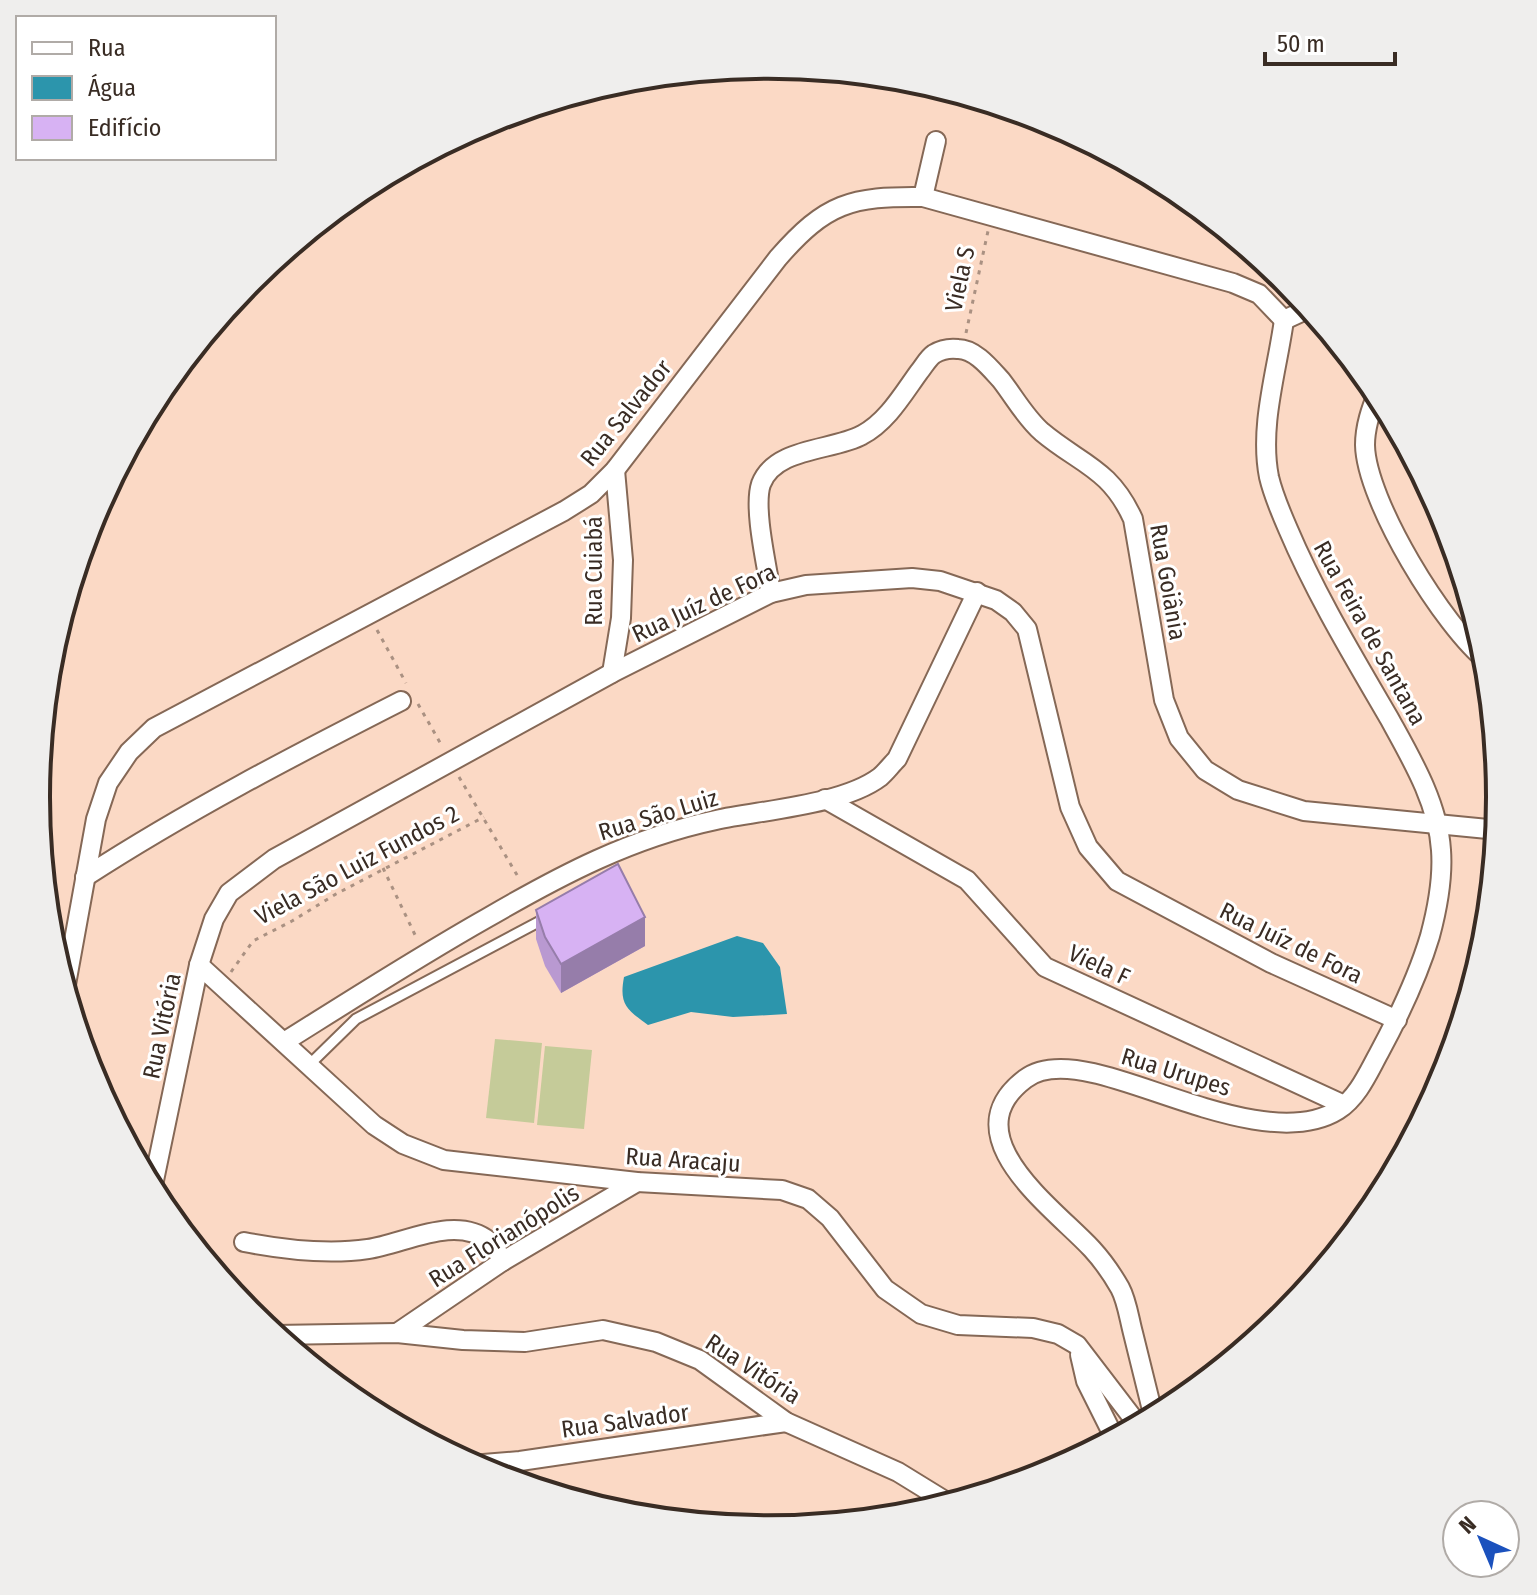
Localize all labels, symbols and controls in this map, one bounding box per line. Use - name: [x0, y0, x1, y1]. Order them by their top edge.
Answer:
- legend: [16, 16, 276, 160]
- scale bar: [1265, 16, 1395, 66]
- text: 50 m: [1277, 30, 1325, 58]
- text: Rua: [88, 34, 125, 62]
- text: Água: [88, 73, 136, 102]
- text: Edifício: [88, 114, 161, 142]
- street label: Viela S: [939, 244, 981, 314]
- street label: Rua Salvador: [575, 354, 678, 472]
- street label: Rua Cuiabá: [580, 516, 608, 626]
- street label: Rua Goiânia: [1144, 522, 1192, 642]
- street label: Rua Feira de Santana: [1308, 536, 1432, 730]
- street label: Rua Juíz de Fora: [628, 557, 780, 649]
- street label: Rua São Luiz: [595, 784, 721, 846]
- street label: Viela São Luiz Fundos 2: [250, 799, 464, 931]
- street label: Rua Juíz de Fora: [1215, 896, 1367, 990]
- street label: Viela F: [1064, 939, 1134, 991]
- street label: Rua Vitória: [137, 970, 187, 1082]
- street label: Rua Urupes: [1118, 1042, 1234, 1102]
- street label: Rua Aracaju: [625, 1142, 741, 1178]
- street label: Rua Florianópolis: [424, 1179, 584, 1293]
- street label: Rua Vitória: [700, 1328, 806, 1410]
- street label: Rua Salvador: [559, 1398, 691, 1444]
- north arrow: [1441, 1499, 1521, 1579]
- text: N: [1453, 1511, 1482, 1539]

